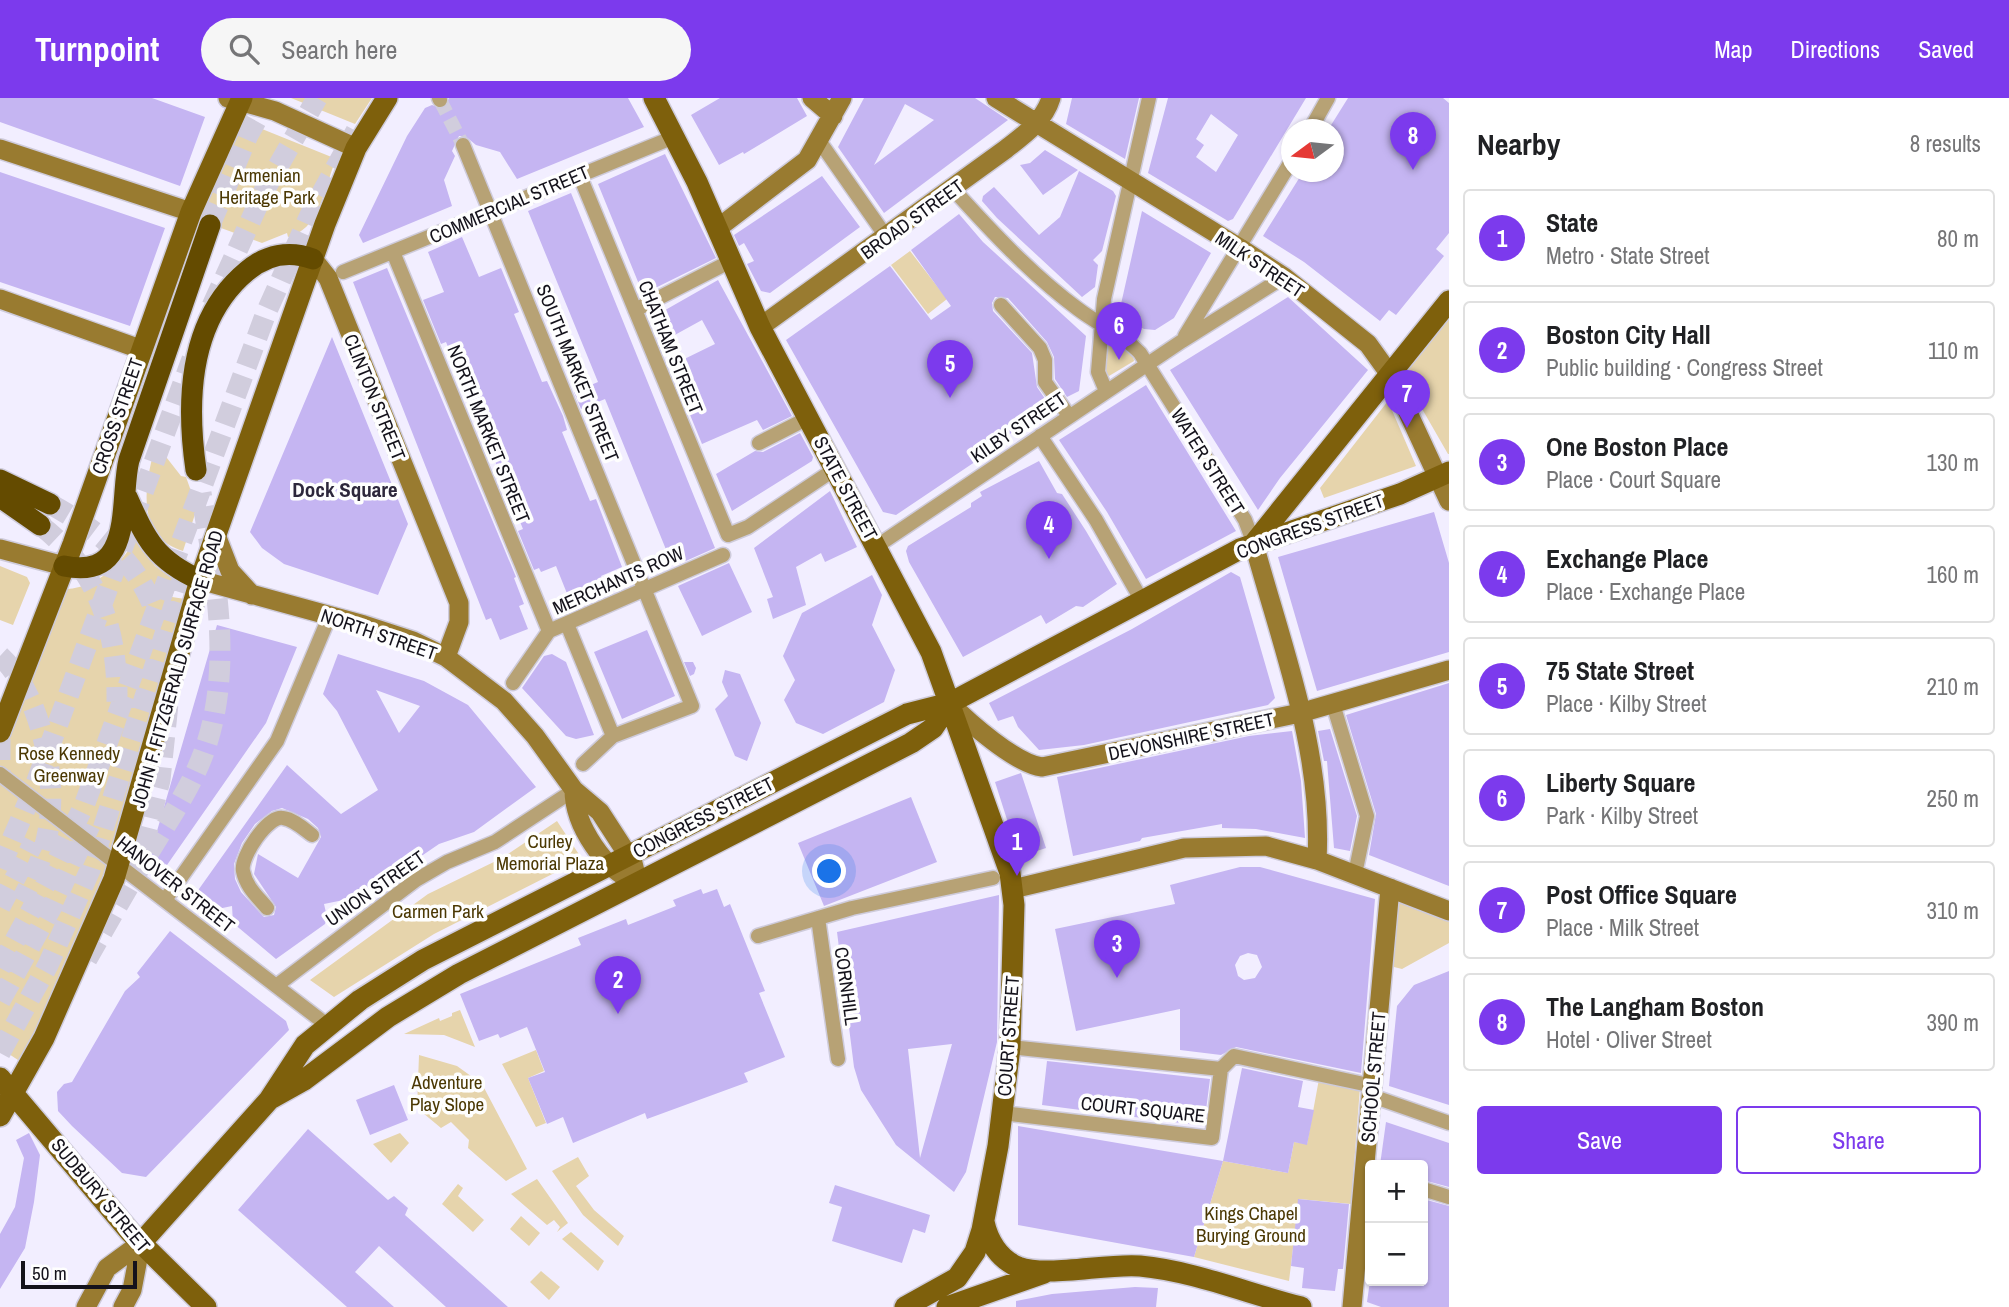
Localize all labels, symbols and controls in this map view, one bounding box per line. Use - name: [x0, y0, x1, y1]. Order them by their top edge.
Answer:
- search box: [201, 18, 691, 81]
- text: Turnpoint: [35, 27, 159, 71]
- icon: search: [225, 30, 263, 68]
- text: Search here: [281, 32, 397, 67]
- text: Map: [1714, 33, 1752, 65]
- text: Directions: [1790, 33, 1880, 65]
- text: Saved: [1918, 33, 1974, 65]
- pin: 8: [1390, 112, 1436, 170]
- north arrow: [1281, 119, 1344, 182]
- text: Nearby: [1477, 124, 1560, 164]
- text: 8 results: [1910, 128, 1981, 159]
- street label: COMMERCIAL STREET: [425, 158, 593, 249]
- park label: Armenian Heritage Park: [219, 162, 315, 210]
- street label: BROAD STREET: [855, 173, 969, 265]
- text: State: [1546, 205, 1598, 240]
- text: 1: [1497, 223, 1507, 254]
- text: 80 m: [1937, 223, 1979, 254]
- street label: MILK STREET: [1210, 225, 1310, 304]
- text: Metro · State Street: [1546, 240, 1710, 271]
- street label: CHATHAM STREET: [632, 276, 710, 418]
- street label: SOUTH MARKET STREET: [530, 280, 626, 466]
- pin: 6: [1096, 302, 1142, 360]
- text: Boston City Hall: [1546, 317, 1711, 352]
- street label: CLINTON STREET: [338, 330, 412, 464]
- text: 2: [1497, 335, 1507, 366]
- text: 110 m: [1928, 335, 1979, 366]
- pin: 5: [927, 340, 973, 398]
- street label: NORTH MARKET STREET: [441, 341, 537, 527]
- text: Public building · Congress Street: [1546, 352, 1823, 383]
- street label: CROSS STREET: [85, 354, 149, 478]
- pin: 7: [1384, 370, 1430, 428]
- street label: KILBY STREET: [965, 385, 1071, 468]
- street label: WATER STREET: [1165, 403, 1251, 519]
- text: One Boston Place: [1546, 429, 1728, 464]
- street label: STATE STREET: [808, 432, 884, 545]
- text: 3: [1497, 447, 1507, 478]
- text: 130 m: [1927, 447, 1979, 478]
- text: Place · Court Square: [1546, 464, 1721, 495]
- district label: Dock Square: [292, 475, 398, 504]
- street label: CONGRESS STREET: [1233, 487, 1388, 565]
- pin: 4: [1026, 501, 1072, 559]
- street label: JOHN F. FITZGERALD SURFACE ROAD: [125, 527, 229, 811]
- street label: MERCHANTS ROW: [548, 539, 688, 621]
- text: Exchange Place: [1546, 541, 1708, 576]
- text: 4: [1497, 559, 1507, 590]
- text: 160 m: [1927, 559, 1979, 590]
- text: Place · Exchange Place: [1546, 576, 1745, 607]
- street label: NORTH STREET: [318, 602, 441, 666]
- text: 75 State Street: [1546, 653, 1694, 688]
- text: 5: [1497, 671, 1507, 702]
- text: 210 m: [1927, 671, 1979, 702]
- text: Place · Kilby Street: [1546, 688, 1706, 719]
- street label: DEVONSHIRE STREET: [1106, 706, 1277, 766]
- park label: Rose Kennedy Greenway: [18, 740, 120, 788]
- text: Liberty Square: [1546, 765, 1695, 800]
- street label: CONGRESS STREET: [628, 770, 778, 864]
- text: 6: [1497, 783, 1507, 814]
- text: 250 m: [1927, 783, 1979, 814]
- text: Park · Kilby Street: [1546, 800, 1698, 831]
- pin: 1: [994, 818, 1040, 876]
- park label: Curley Memorial Plaza: [496, 828, 604, 876]
- street label: HANOVER STREET: [112, 830, 241, 939]
- street label: UNION STREET: [320, 844, 430, 932]
- your location: [812, 854, 846, 888]
- text: Post Office Square: [1546, 877, 1737, 912]
- text: 7: [1497, 895, 1507, 926]
- text: 310 m: [1927, 895, 1979, 926]
- park label: Carmen Park: [392, 898, 484, 924]
- text: Place · Milk Street: [1546, 912, 1699, 943]
- pin: 3: [1094, 920, 1140, 978]
- street label: CORNHILL: [829, 945, 865, 1027]
- pin: 2: [595, 956, 641, 1014]
- street label: COURT STREET: [991, 974, 1025, 1097]
- text: The Langham Boston: [1546, 989, 1764, 1024]
- text: 8: [1497, 1007, 1507, 1038]
- text: 390 m: [1927, 1007, 1979, 1038]
- street label: SCHOOL STREET: [1354, 1010, 1392, 1143]
- text: Hotel · Oliver Street: [1546, 1024, 1712, 1055]
- park label: Adventure Play Slope: [410, 1069, 484, 1117]
- street label: COURT SQUARE: [1079, 1090, 1207, 1128]
- button: Save: [1477, 1106, 1722, 1174]
- button: Share: [1736, 1106, 1981, 1174]
- street label: SUDBURY STREET: [46, 1132, 157, 1258]
- map controls: [1365, 1160, 1428, 1286]
- button: +: [1365, 1160, 1428, 1223]
- park label: Kings Chapel Burying Ground: [1196, 1200, 1306, 1248]
- button: −: [1365, 1223, 1428, 1286]
- scale bar: [21, 1258, 136, 1290]
- text: 50 m: [32, 1260, 67, 1286]

